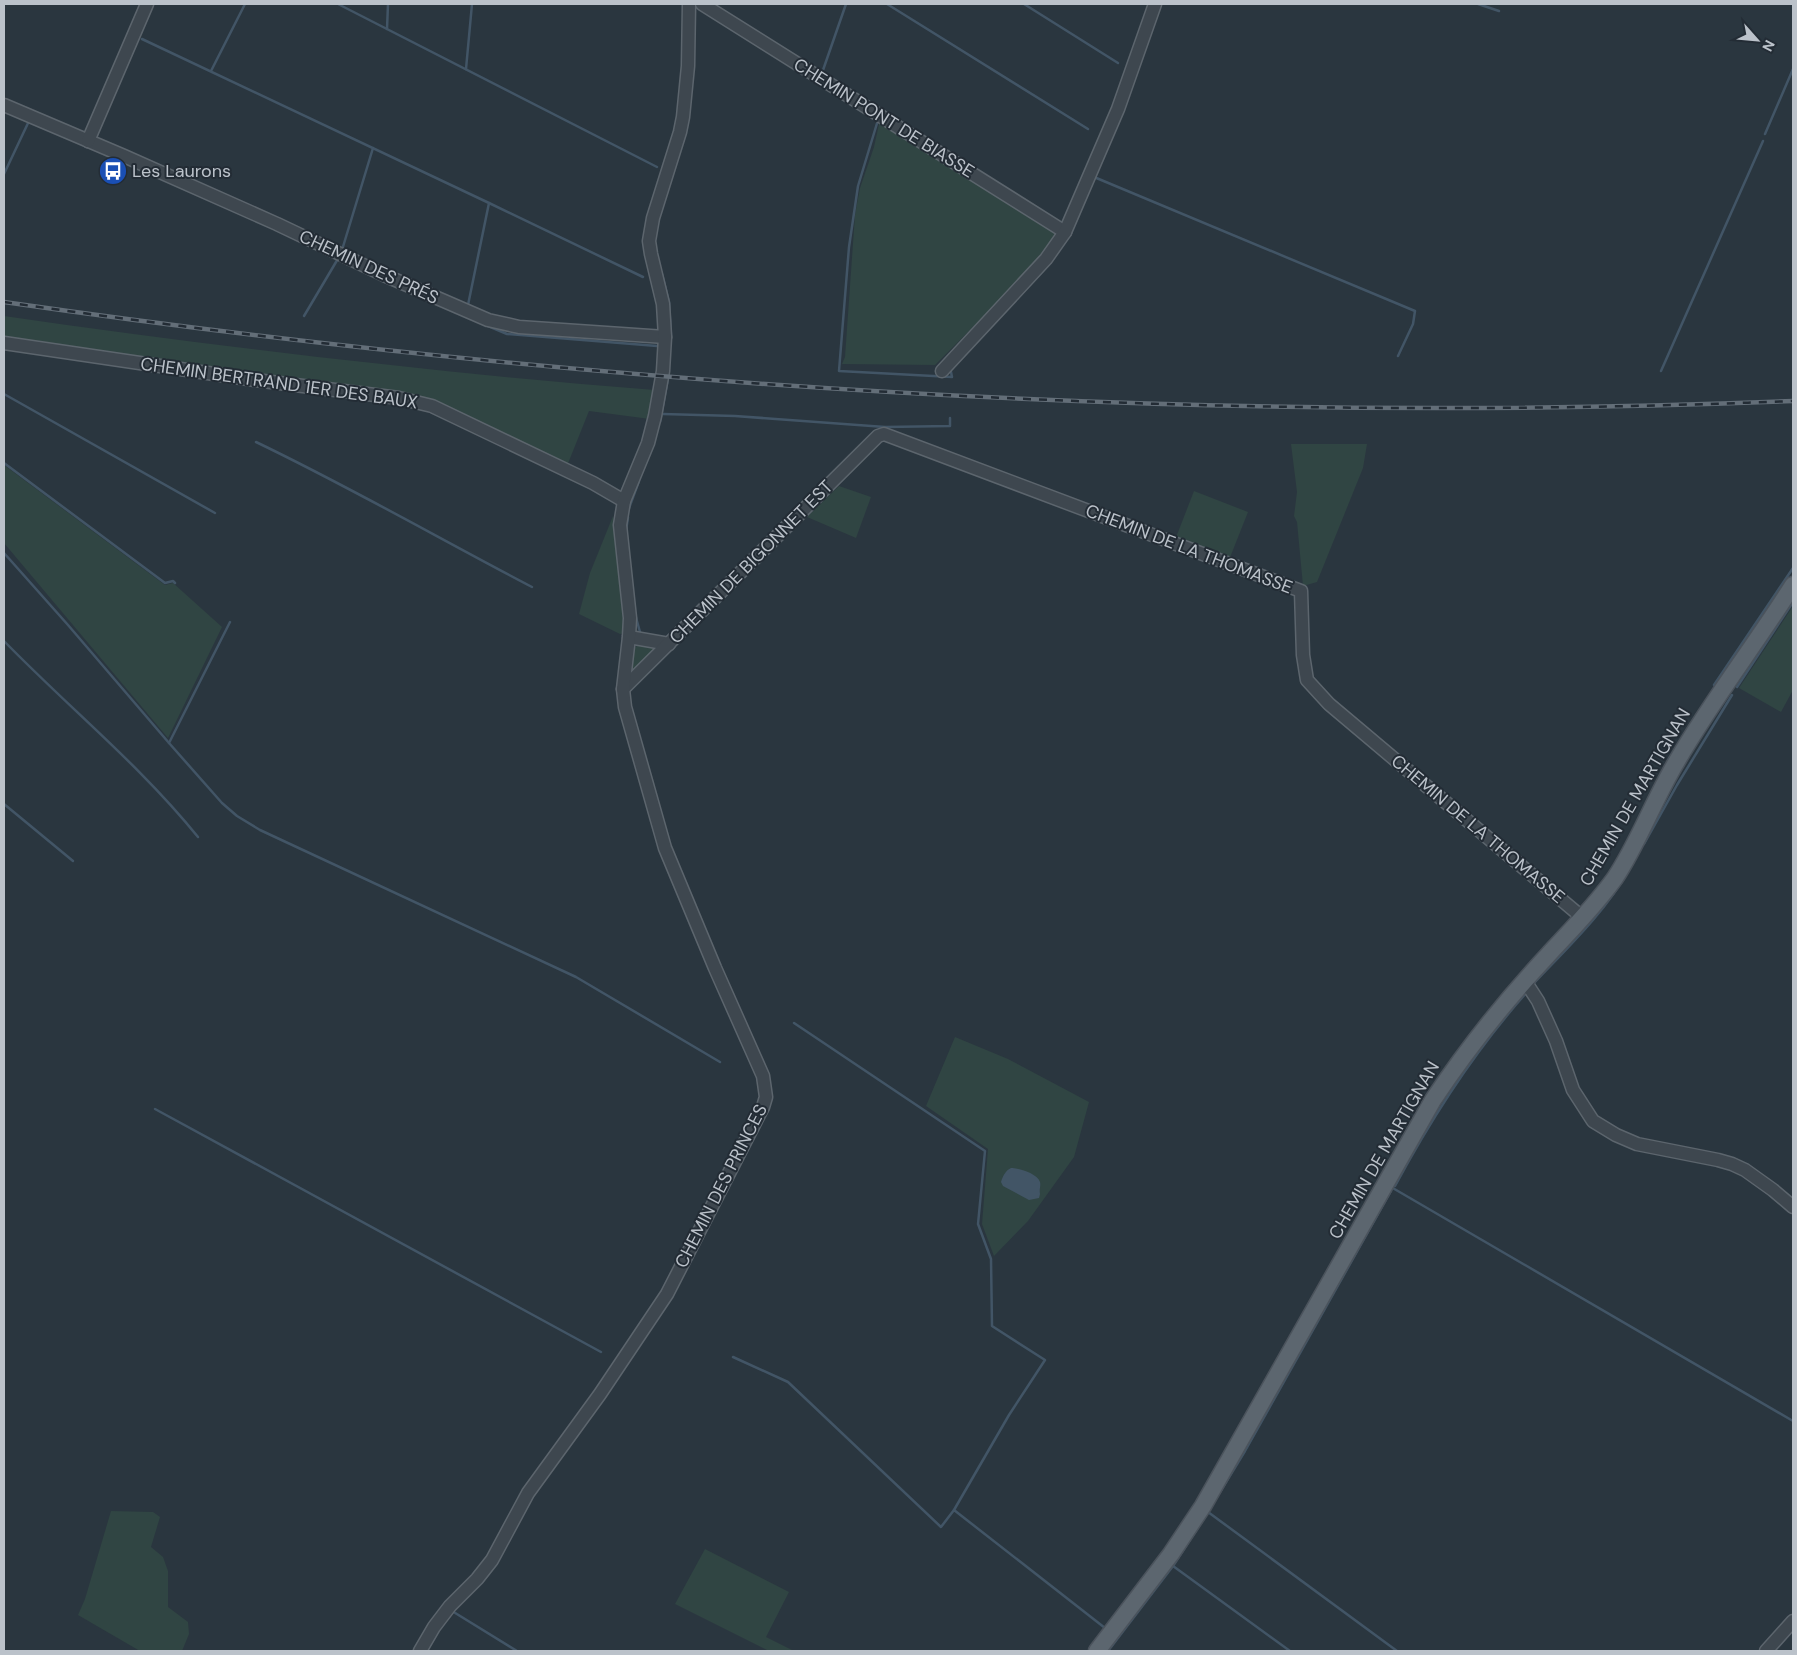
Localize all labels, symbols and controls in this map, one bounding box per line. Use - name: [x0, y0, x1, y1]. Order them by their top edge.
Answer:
- north arrow: [1732, 15, 1782, 65]
- text: N: [1758, 37, 1779, 55]
- street label: CHEMIN PONT DE BIASSE: [789, 52, 979, 184]
- bus stop icon: Les Laurons: [98, 156, 128, 186]
- place label: Les Laurons: [132, 159, 231, 183]
- street label: CHEMIN DES PRÉS: [295, 224, 443, 310]
- street label: CHEMIN BERTRAND 1ER DES BAUX: [139, 352, 419, 414]
- street label: CHEMIN DE BIGONNET EST: [664, 475, 838, 649]
- street label: CHEMIN DE LA THOMASSE: [1082, 498, 1296, 600]
- street label: CHEMIN DE MARTIGNAN: [1574, 704, 1696, 890]
- street label: CHEMIN DE LA THOMASSE: [1386, 749, 1570, 909]
- street label: CHEMIN DE MARTIGNAN: [1323, 1057, 1445, 1243]
- street label: CHEMIN DES PRINCES: [669, 1100, 773, 1272]

